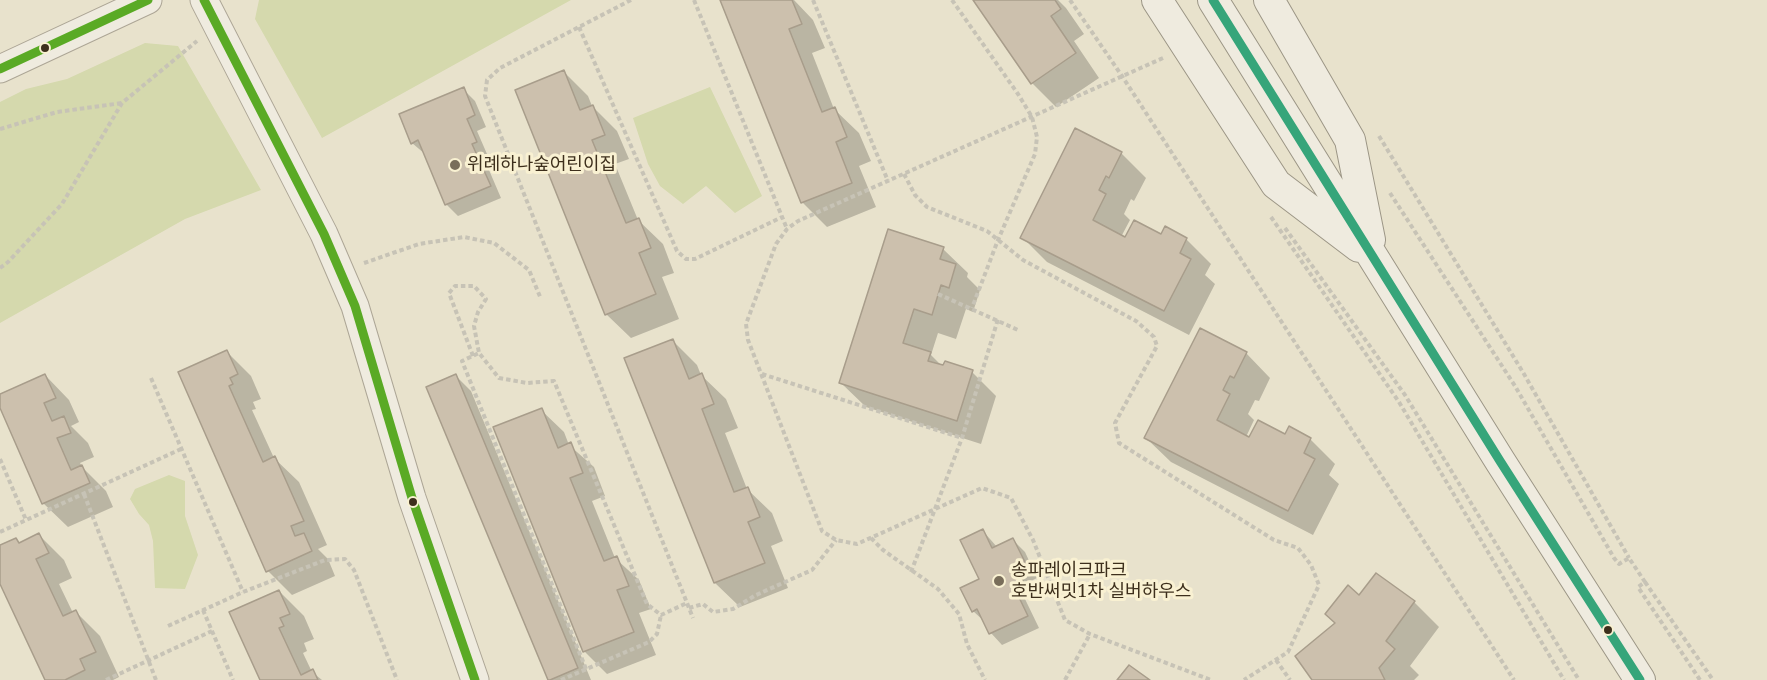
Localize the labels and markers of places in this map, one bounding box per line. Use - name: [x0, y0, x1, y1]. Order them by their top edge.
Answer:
- unlabelled marker: [39, 42, 51, 54]
- place label: 위례하나숲어린이집: [467, 154, 616, 176]
- marker: 위례하나숲어린이집: [448, 158, 462, 172]
- unlabelled marker: [407, 496, 419, 508]
- place label: 송파레이크파크 호반써밋1차 실버하우스: [1011, 560, 1191, 602]
- marker: 송파레이크파크 호반써밋1차 실버하우스: [992, 574, 1006, 588]
- unlabelled marker: [1602, 624, 1614, 636]

